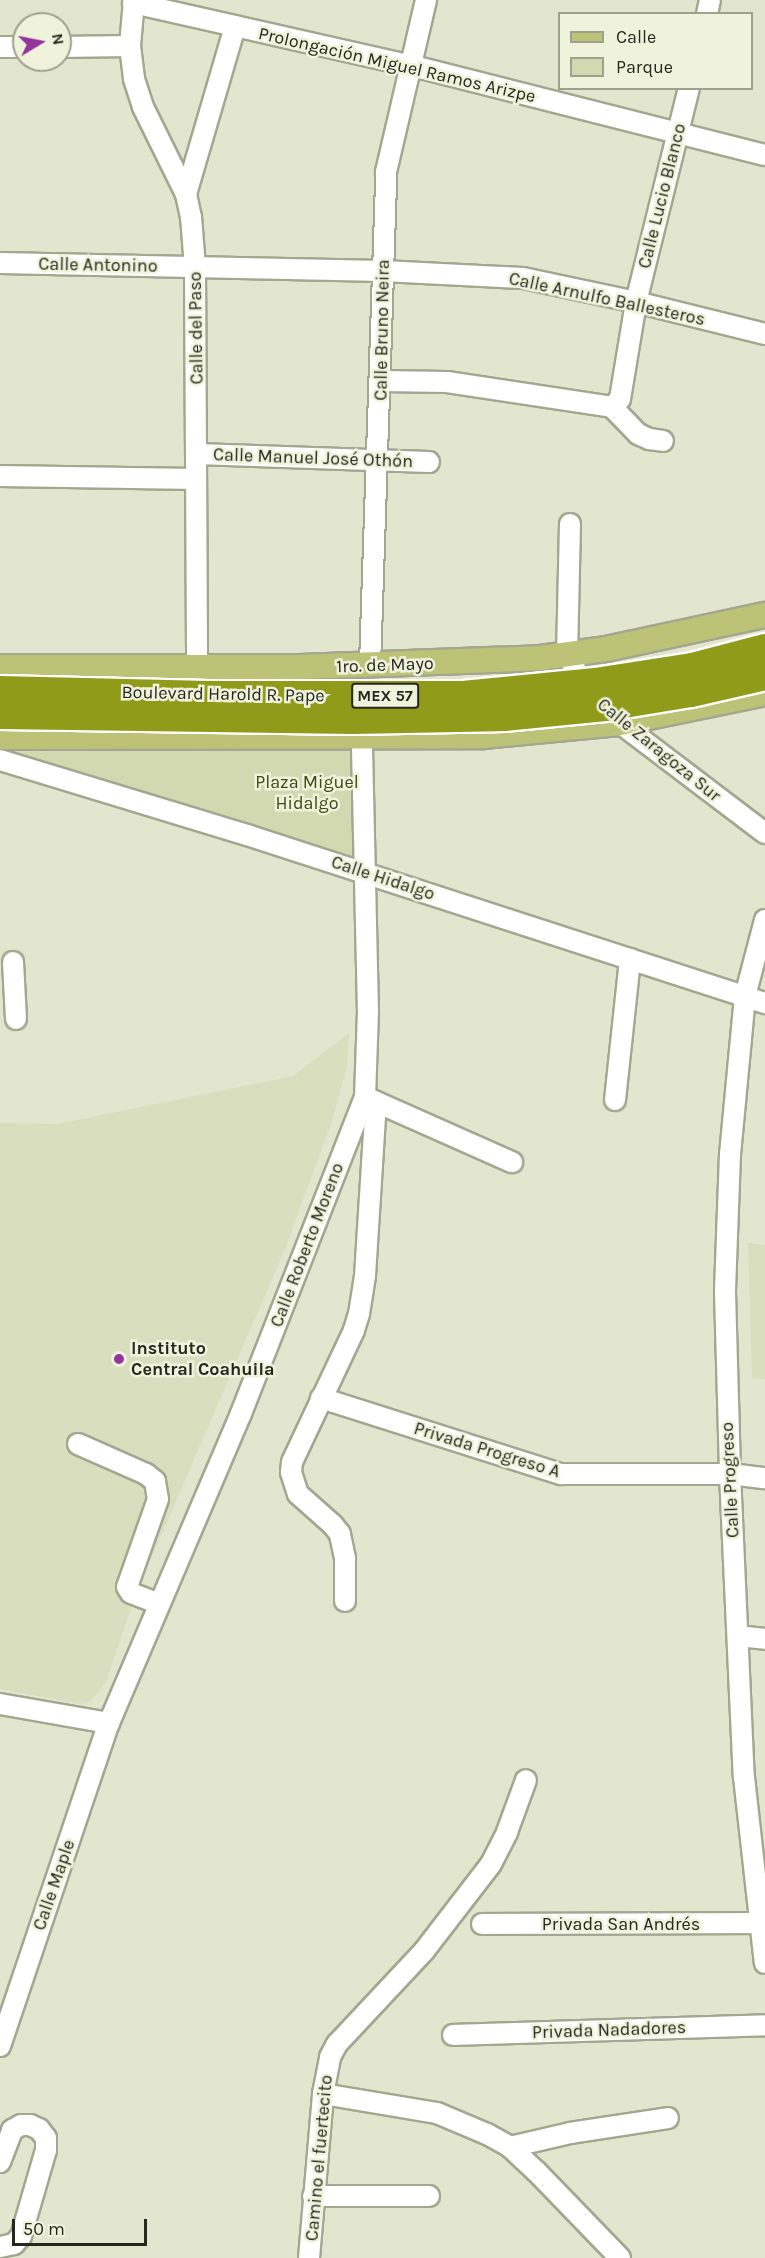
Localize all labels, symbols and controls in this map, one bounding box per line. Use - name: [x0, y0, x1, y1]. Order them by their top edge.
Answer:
- north arrow: [12, 12, 72, 72]
- legend: [558, 12, 753, 90]
- street label: Prolongación Miguel Ramos Arizpe: [256, 23, 538, 107]
- text: Calle: [616, 26, 656, 48]
- text: N: [48, 32, 69, 46]
- text: Parque: [616, 56, 673, 78]
- street label: Calle Lucio Blanco: [634, 121, 690, 271]
- street label: Calle Antonino: [38, 253, 158, 277]
- street label: Calle Bruno Neira: [370, 259, 394, 401]
- street label: Calle Arnulfo Ballesteros: [507, 268, 707, 330]
- street label: Calle del Paso: [184, 271, 208, 385]
- street label: Calle Manuel José Othón: [213, 444, 413, 472]
- street label: 1ro. de Mayo: [336, 653, 434, 677]
- street label: Boulevard Harold R. Pape: [121, 681, 325, 707]
- road number: MEX 57: [350, 683, 420, 709]
- street label: Calle Zaragoza Sur: [593, 694, 725, 806]
- park label: Plaza Miguel Hidalgo: [255, 772, 359, 814]
- street label: Calle Hidalgo: [329, 851, 437, 905]
- street label: Calle Roberto Moreno: [266, 1160, 348, 1330]
- place label: Instituto Central Coahuila: [131, 1338, 274, 1380]
- marker: Instituto Central Coahuila: [112, 1352, 126, 1366]
- street label: Privada Progreso A: [411, 1417, 563, 1483]
- street label: Calle Progreso: [716, 1421, 744, 1539]
- street label: Calle Maple: [28, 1837, 80, 1933]
- street label: Privada San Andrés: [542, 1913, 700, 1935]
- street label: Privada Nadadores: [532, 2017, 686, 2043]
- street label: Camino el fuertecito: [301, 2074, 337, 2242]
- scale bar: [15, 2207, 150, 2245]
- text: 50 m: [23, 2218, 65, 2240]

